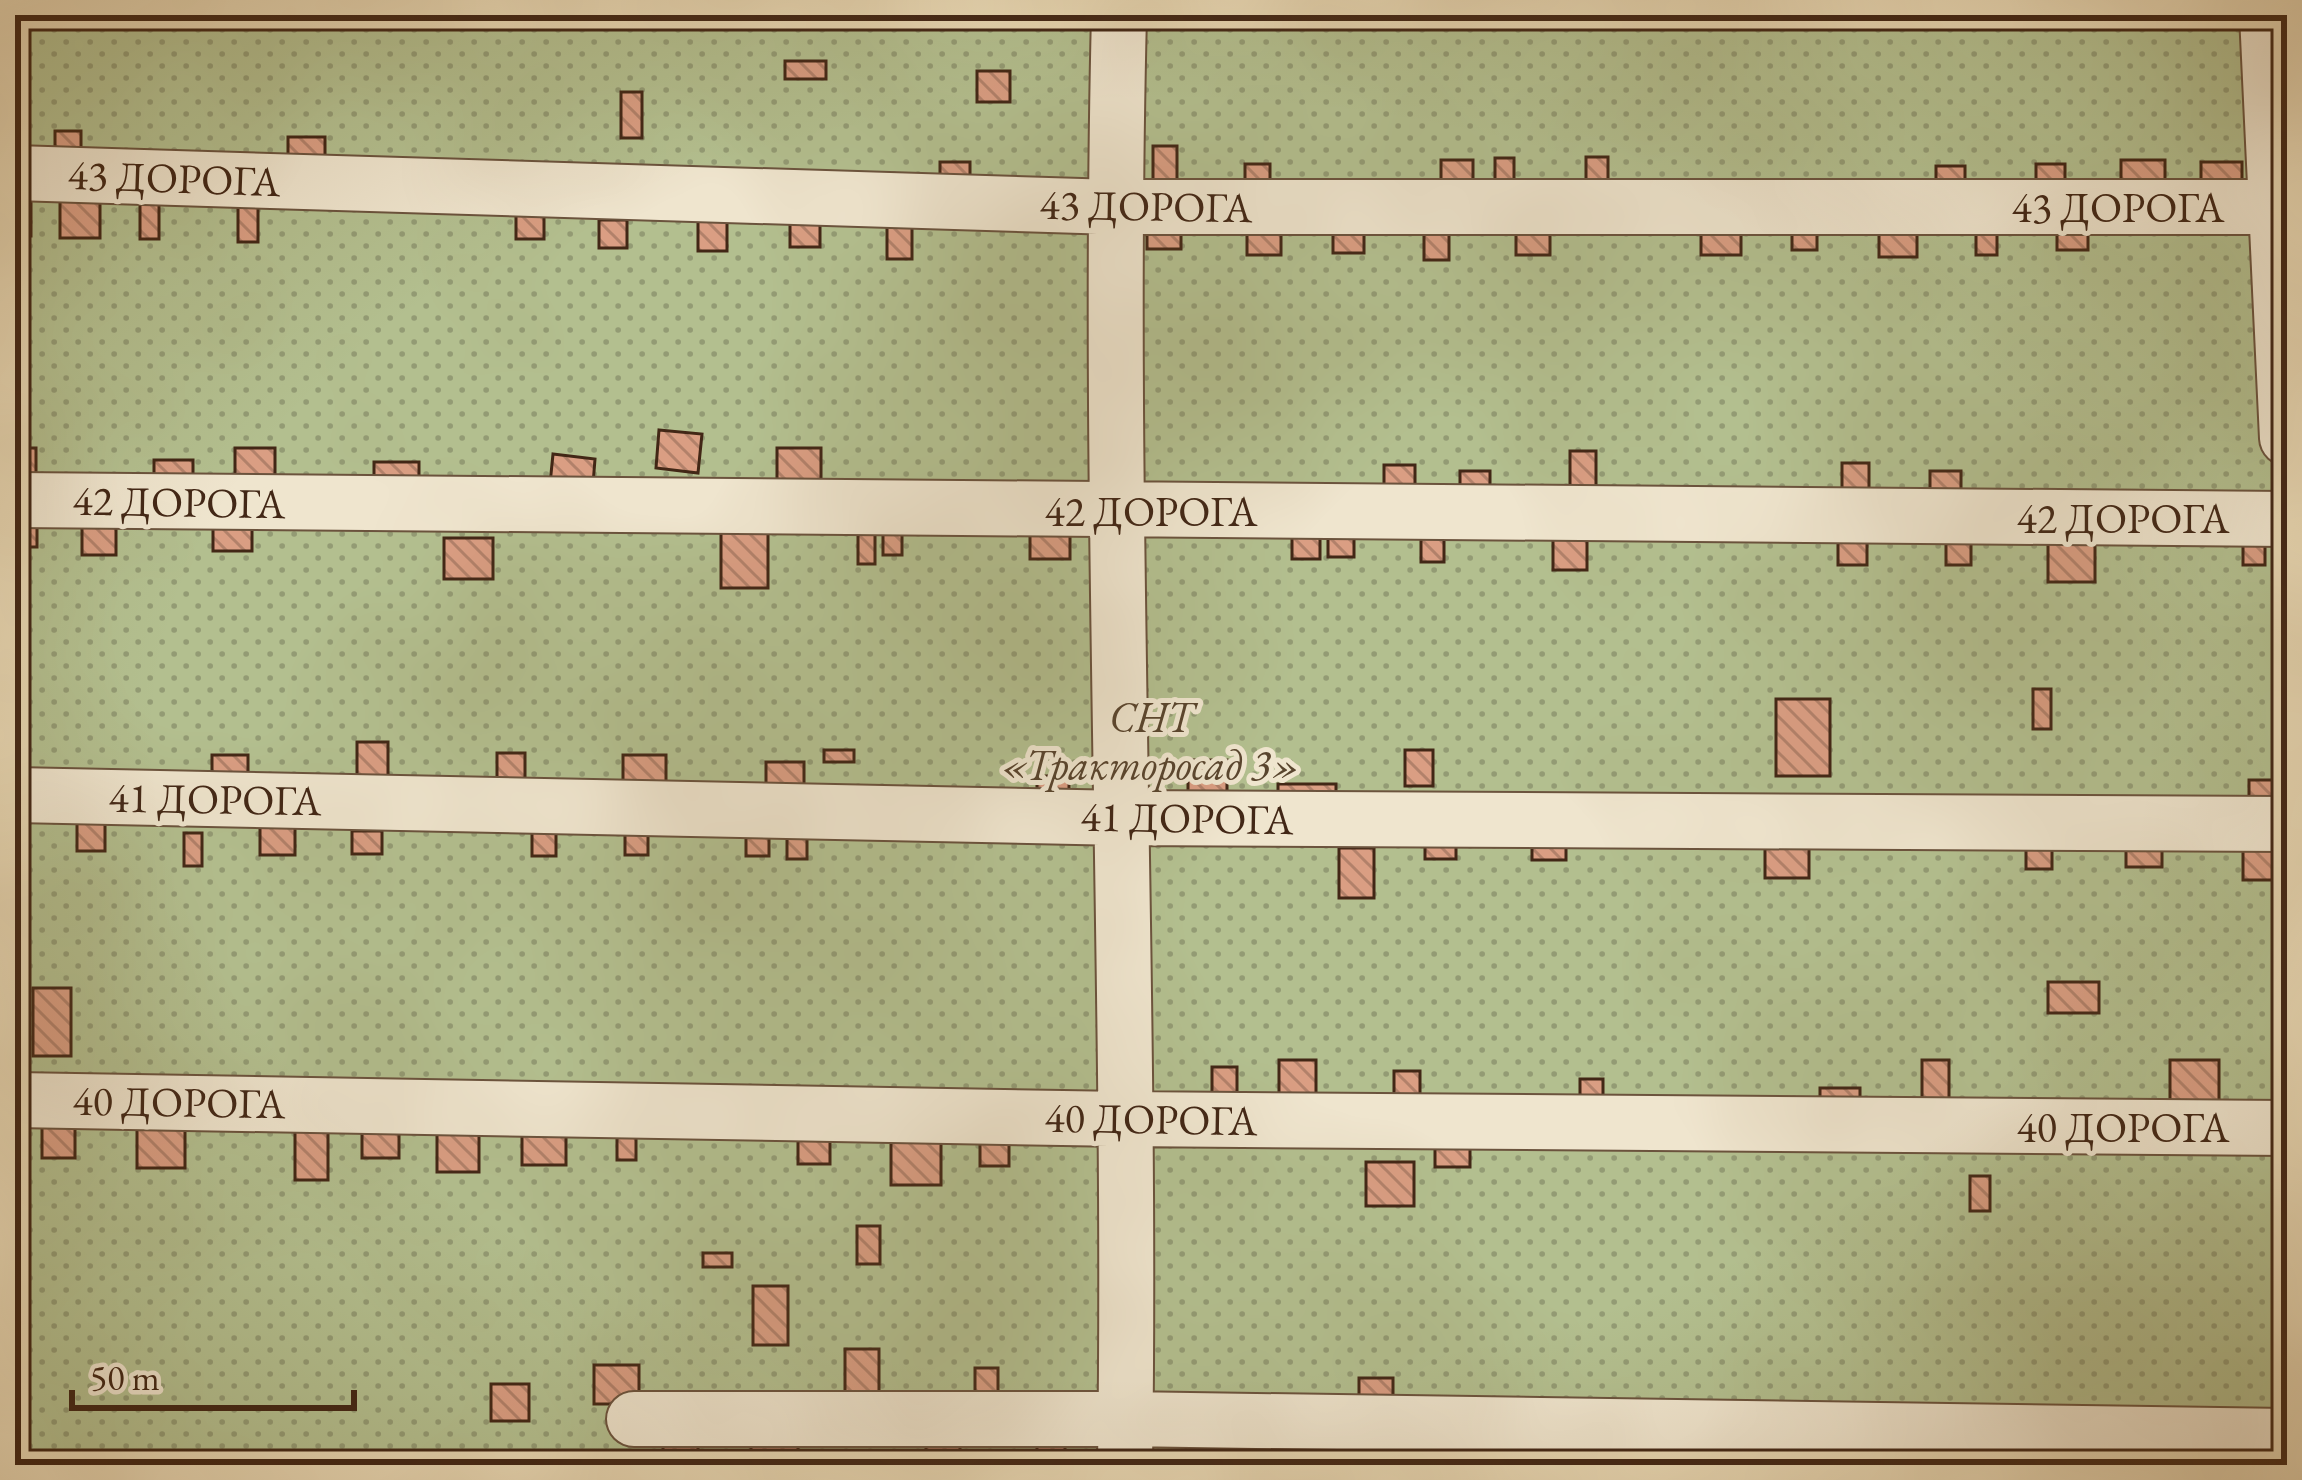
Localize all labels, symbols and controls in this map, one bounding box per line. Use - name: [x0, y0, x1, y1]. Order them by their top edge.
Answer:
- street label: 43 ДОРОГА: [67, 147, 282, 209]
- street label: 43 ДОРОГА: [1039, 177, 1254, 235]
- street label: 43 ДОРОГА: [2012, 180, 2225, 235]
- street label: 42 ДОРОГА: [72, 473, 287, 531]
- street label: 42 ДОРОГА: [1045, 484, 1258, 539]
- street label: 42 ДОРОГА: [2017, 491, 2230, 546]
- park label: СНТ «Тракторосад 3»: [1002, 689, 1300, 792]
- street label: 41 ДОРОГА: [108, 770, 323, 828]
- street label: 41 ДОРОГА: [1080, 789, 1295, 847]
- street label: 40 ДОРОГА: [72, 1073, 287, 1131]
- street label: 40 ДОРОГА: [1044, 1090, 1259, 1148]
- street label: 40 ДОРОГА: [2017, 1100, 2230, 1155]
- scale bar: [72, 1336, 354, 1410]
- text: 50 m: [90, 1354, 160, 1401]

